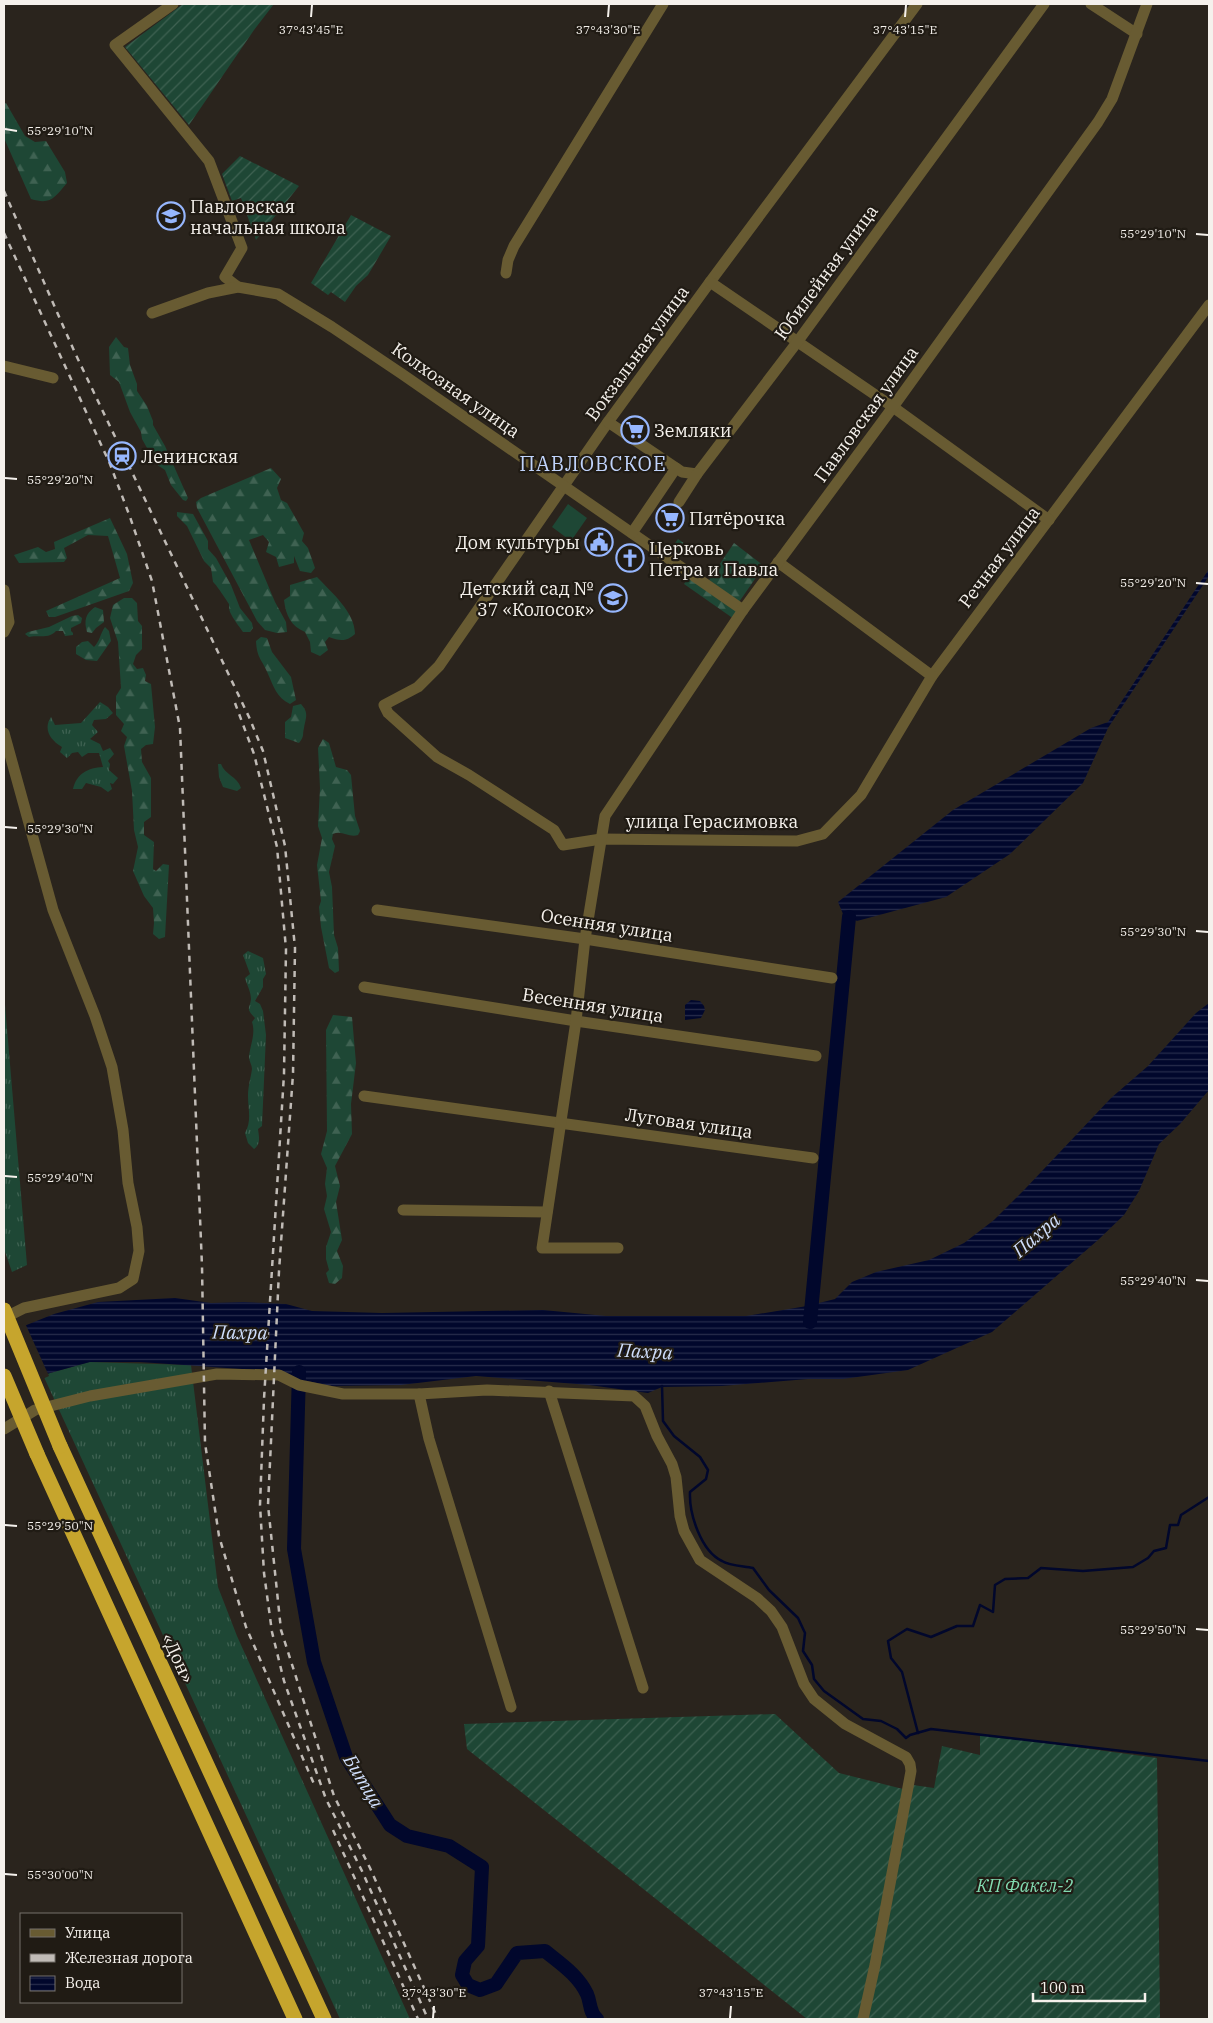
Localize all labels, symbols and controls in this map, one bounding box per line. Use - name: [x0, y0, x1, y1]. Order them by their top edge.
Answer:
- text: 37°43'45"E: [279, 22, 343, 37]
- text: 37°43'30"E: [576, 22, 640, 37]
- text: 37°43'15"E: [873, 22, 937, 37]
- text: 55°29'10"N: [27, 123, 93, 138]
- place label: Павловская начальная школа: [190, 195, 346, 239]
- street label: Юбилейная улица: [769, 200, 883, 344]
- school or university icon: Павловская начальная школа: [156, 201, 186, 231]
- text: 55°29'10"N: [1120, 226, 1186, 241]
- street label: Вокзальная улица: [580, 281, 694, 425]
- street label: Колхозная улица: [387, 337, 525, 443]
- street label: Павловская улица: [809, 341, 923, 487]
- supermarket icon: Земляки: [620, 415, 650, 445]
- place label: Земляки: [654, 419, 732, 442]
- station icon: Ленинская: [107, 441, 137, 471]
- place label: Ленинская: [141, 445, 238, 468]
- district label: ПАВЛОВСКОЕ: [519, 450, 667, 477]
- text: 55°29'20"N: [27, 472, 93, 487]
- street label: Речная улица: [953, 502, 1045, 612]
- supermarket icon: Пятёрочка: [655, 503, 685, 533]
- place label: Пятёрочка: [689, 507, 785, 530]
- public building icon: Дом культуры: [584, 527, 614, 557]
- place label: Дом культуры: [456, 531, 580, 554]
- place label: Церковь Петра и Павла: [649, 537, 779, 581]
- church icon: Церковь Петра и Павла: [615, 543, 645, 573]
- text: 55°29'20"N: [1120, 575, 1186, 590]
- place label: Детский сад № 37 «Колосок»: [461, 577, 594, 621]
- school or university icon: Детский сад № 37 «Колосок»: [598, 583, 628, 613]
- street label: улица Герасимовка: [626, 810, 798, 833]
- text: 55°29'30"N: [27, 821, 93, 836]
- street label: Осенняя улица: [539, 903, 675, 947]
- text: 55°29'30"N: [1120, 924, 1186, 939]
- street label: Весенняя улица: [521, 982, 665, 1028]
- street label: Луговая улица: [624, 1103, 754, 1143]
- text: 55°29'40"N: [27, 1170, 93, 1185]
- water label: Пахра: [1006, 1207, 1065, 1263]
- text: 55°29'40"N: [1120, 1273, 1186, 1288]
- water label: Пахра: [211, 1320, 269, 1344]
- water label: Пахра: [616, 1338, 674, 1364]
- text: 55°29'50"N: [27, 1518, 93, 1533]
- text: 55°29'50"N: [1120, 1622, 1186, 1637]
- street label: «Дон»: [157, 1630, 199, 1686]
- water label: Битца: [338, 1749, 390, 1813]
- text: 55°30'00"N: [27, 1867, 93, 1882]
- park label: КП Факел-2: [976, 1874, 1074, 1897]
- legend: [20, 1913, 182, 2003]
- text: Улица: [65, 1923, 110, 1942]
- text: Железная дорога: [65, 1948, 193, 1967]
- scale bar: [1033, 1970, 1146, 2002]
- text: Вода: [65, 1973, 101, 1992]
- text: 100 m: [1040, 1978, 1085, 1997]
- text: 37°43'30"E: [402, 1985, 466, 2000]
- text: 37°43'15"E: [699, 1985, 763, 2000]

